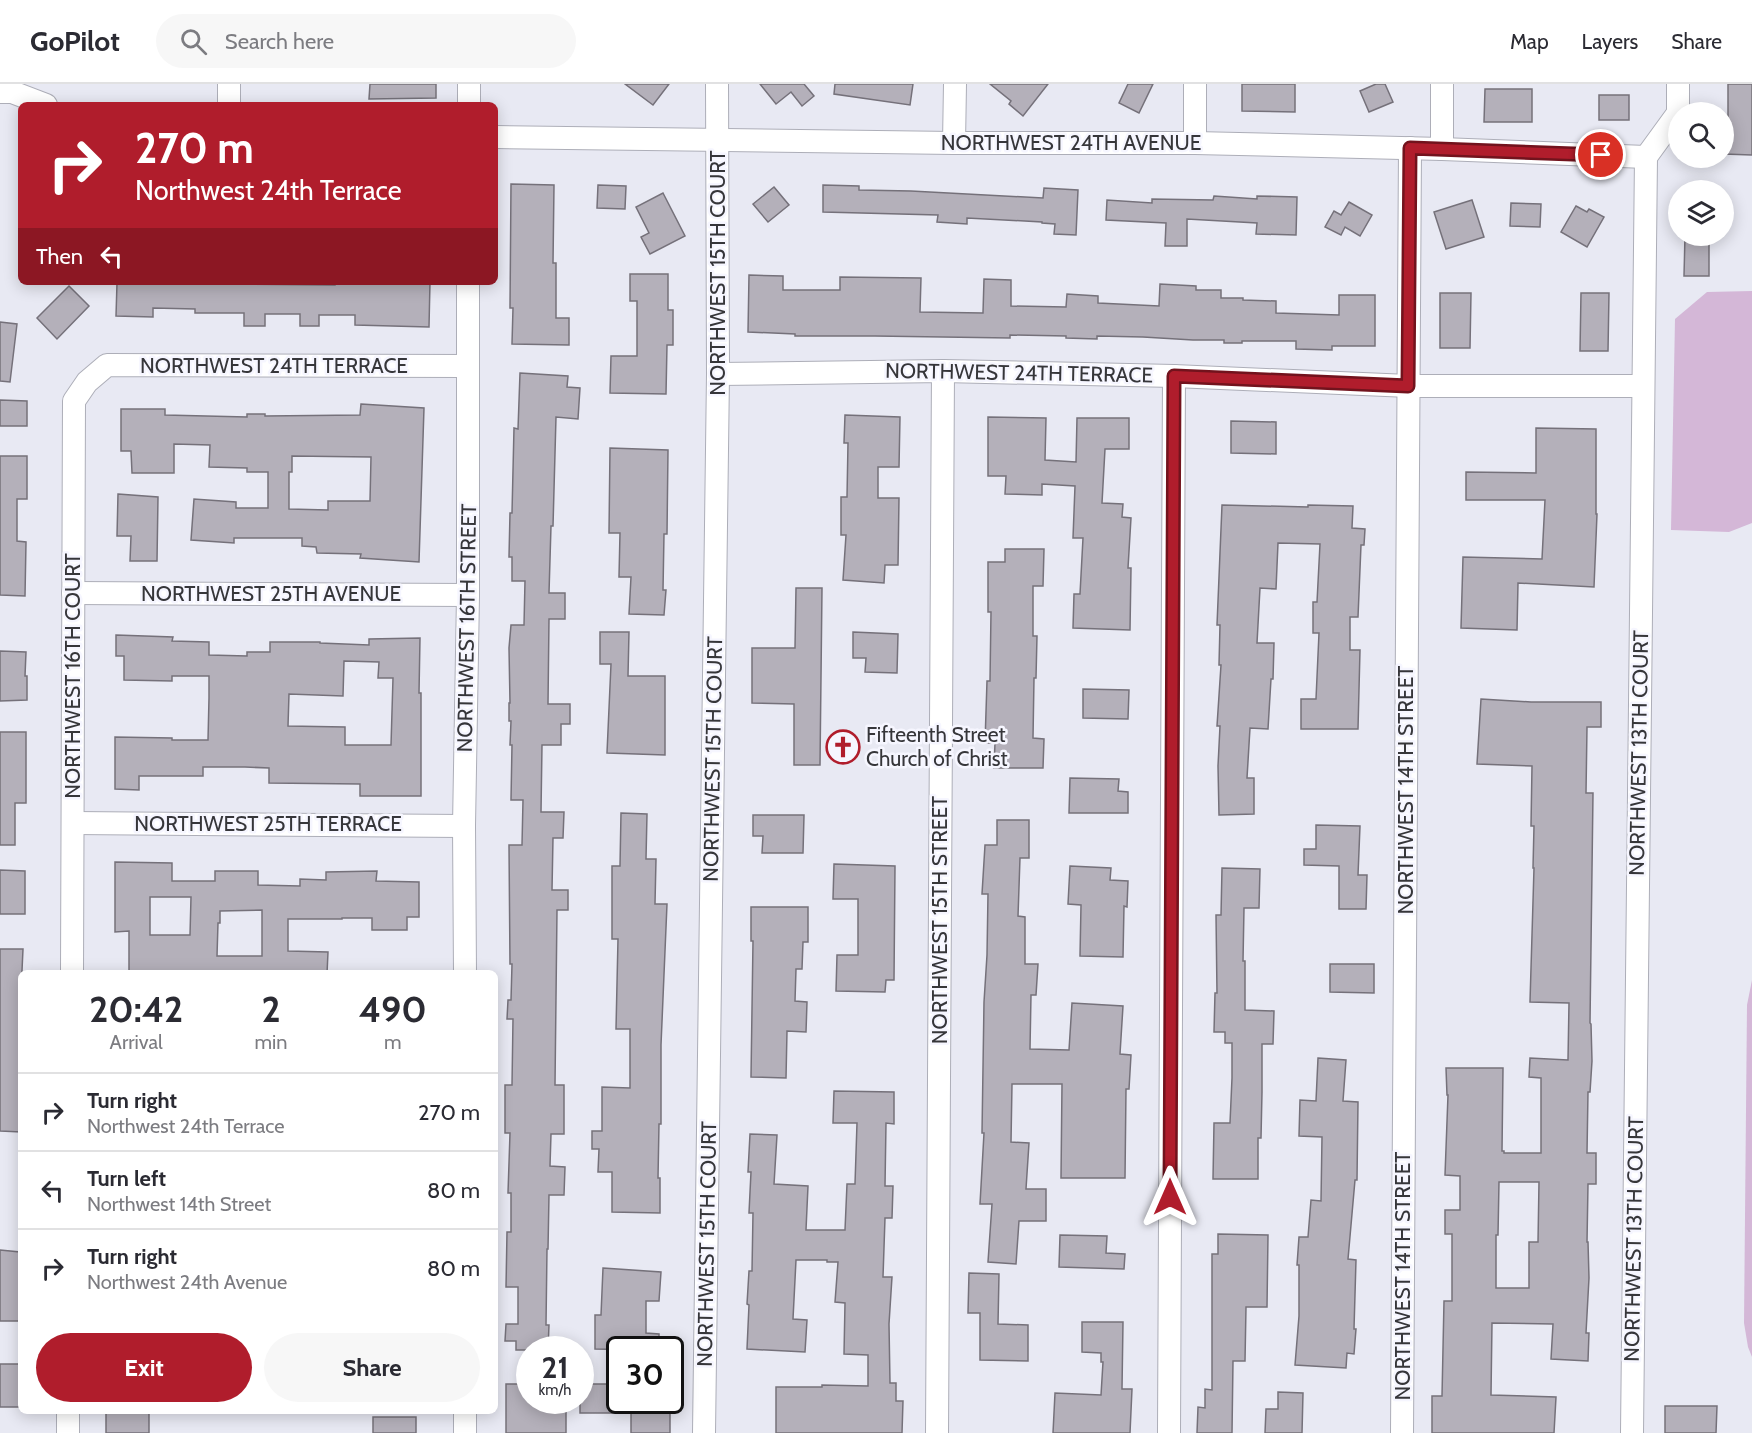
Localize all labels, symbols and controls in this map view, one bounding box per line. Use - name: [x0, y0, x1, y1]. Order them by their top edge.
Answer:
- search box: [156, 14, 576, 68]
- text: GoPilot: [30, 24, 120, 58]
- icon: search: [177, 25, 210, 58]
- text: Search here: [225, 28, 334, 55]
- text: Map: [1510, 29, 1549, 54]
- text: Layers: [1582, 29, 1638, 54]
- text: Share: [1671, 29, 1722, 54]
- map controls: [1668, 102, 1734, 246]
- button: search: [1668, 102, 1734, 168]
- text: 270 m: [135, 122, 254, 174]
- icon: right: [36, 126, 114, 204]
- pin: [1575, 129, 1626, 180]
- street label: NORTHWEST 24TH AVENUE: [941, 130, 1201, 155]
- icon: arrive: [1584, 138, 1617, 171]
- street label: NORTHWEST 15TH COURT: [705, 150, 730, 396]
- text: Northwest 24th Terrace: [135, 174, 402, 207]
- button: layers: [1668, 180, 1734, 246]
- icon: left: [95, 240, 128, 273]
- text: Then: [36, 243, 83, 270]
- street label: NORTHWEST 24TH TERRACE: [140, 353, 408, 378]
- street label: NORTHWEST 24TH TERRACE: [885, 358, 1153, 387]
- street label: NORTHWEST 16TH STREET: [452, 503, 481, 753]
- street label: NORTHWEST 16TH COURT: [60, 553, 85, 799]
- street label: NORTHWEST 25TH AVENUE: [141, 581, 401, 606]
- street label: NORTHWEST 13TH COURT: [1624, 630, 1653, 876]
- street label: NORTHWEST 15TH COURT: [698, 636, 727, 882]
- street label: NORTHWEST 14TH STREET: [1393, 666, 1418, 914]
- place label: Fifteenth Street Church of Christ: [866, 722, 1008, 771]
- church icon: Fifteenth Street Church of Christ: [825, 729, 861, 765]
- street label: NORTHWEST 15TH STREET: [927, 796, 952, 1044]
- street label: NORTHWEST 25TH TERRACE: [134, 811, 402, 836]
- text: 20:42: [89, 987, 183, 1031]
- text: 2: [261, 987, 280, 1031]
- text: 490: [359, 987, 427, 1031]
- text: Arrival: [110, 1030, 163, 1054]
- text: min: [254, 1030, 287, 1054]
- text: m: [384, 1030, 401, 1054]
- text: Turn right: [87, 1087, 177, 1114]
- icon: right: [36, 1096, 69, 1129]
- text: 270 m: [418, 1099, 480, 1126]
- text: Northwest 24th Terrace: [87, 1114, 284, 1138]
- street label: NORTHWEST 13TH COURT: [1619, 1116, 1648, 1362]
- street label: NORTHWEST 15TH COURT: [692, 1121, 721, 1367]
- street label: NORTHWEST 14TH STREET: [1390, 1152, 1415, 1400]
- text: Turn left: [87, 1165, 166, 1192]
- position arrow: [1138, 1165, 1202, 1229]
- icon: left: [36, 1174, 69, 1207]
- text: 80 m: [427, 1177, 480, 1204]
- text: Northwest 14th Street: [87, 1192, 271, 1216]
- text: Turn right: [87, 1243, 177, 1270]
- icon: right: [36, 1252, 69, 1285]
- text: 80 m: [427, 1255, 480, 1282]
- text: Northwest 24th Avenue: [87, 1270, 287, 1294]
- button: Exit: [36, 1333, 252, 1402]
- button: Share: [264, 1333, 480, 1402]
- speed limit sign: 30: [606, 1336, 684, 1414]
- text: 21: [542, 1349, 568, 1386]
- text: km/h: [539, 1381, 571, 1399]

